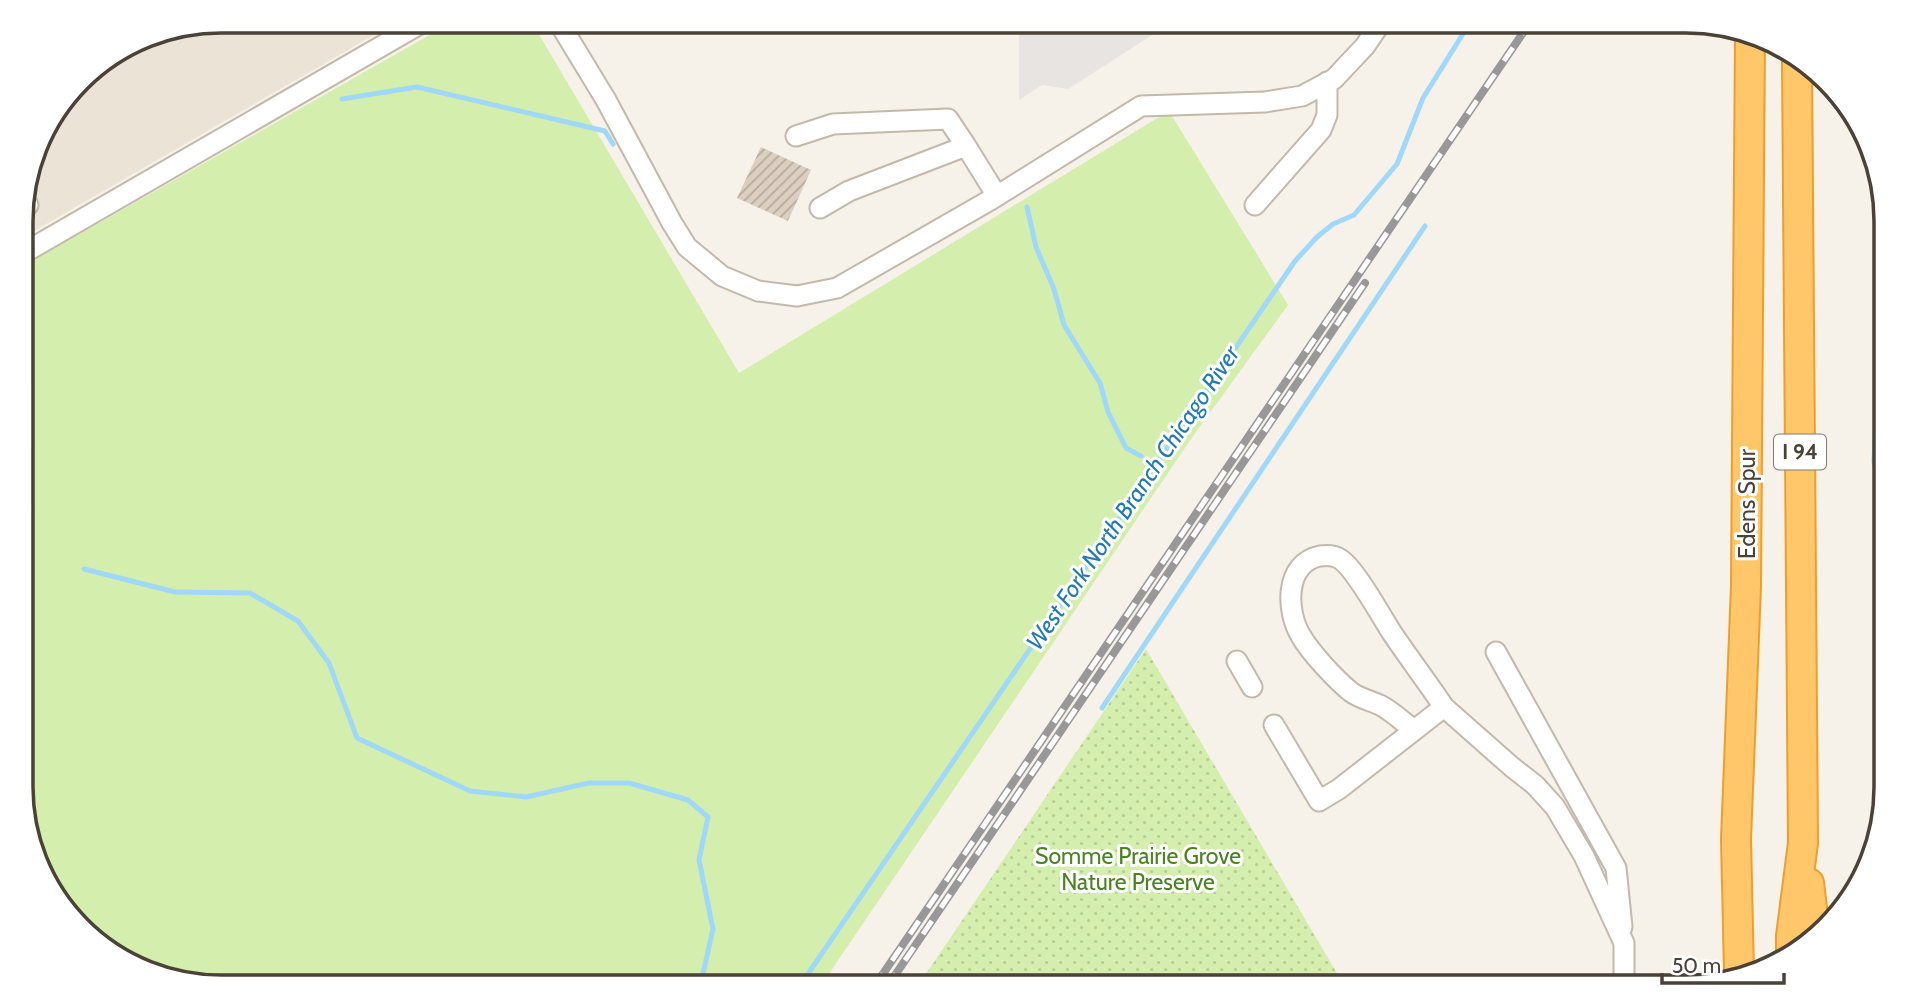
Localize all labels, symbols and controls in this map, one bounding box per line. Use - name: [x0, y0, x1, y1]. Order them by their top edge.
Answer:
- water label: West Fork North Branch Chicago River: [1020, 339, 1246, 655]
- road number: I 94: [1774, 434, 1826, 470]
- street label: Edens Spur: [1733, 448, 1761, 559]
- park label: Somme Prairie Grove Nature Preserve: [1035, 842, 1241, 896]
- scale bar: [1662, 942, 1784, 986]
- text: 50 m: [1672, 953, 1721, 978]

